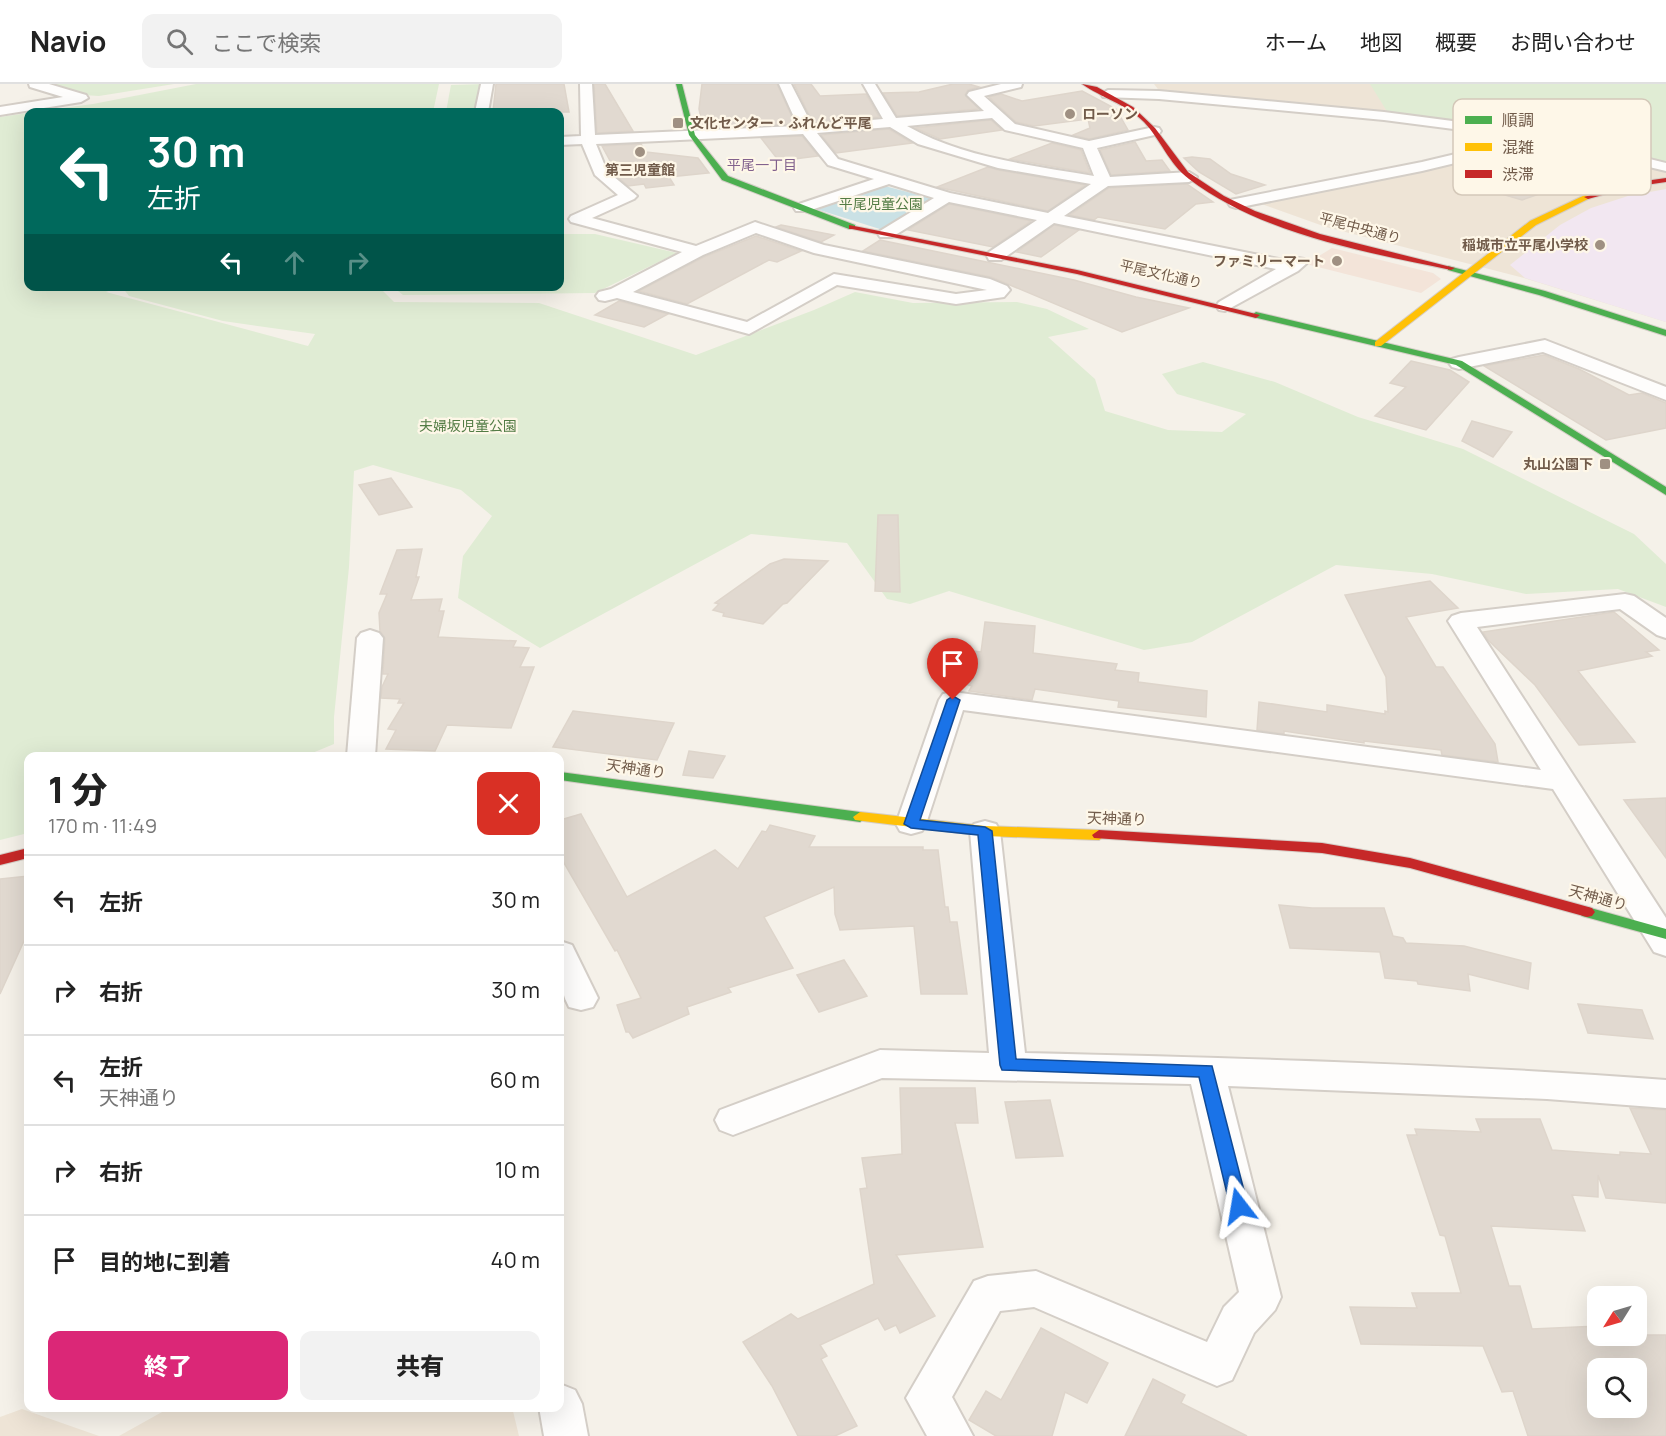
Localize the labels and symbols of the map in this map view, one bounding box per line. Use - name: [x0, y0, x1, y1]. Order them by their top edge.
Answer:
- legend: [1453, 99, 1651, 195]
- place label: ローソン: [1082, 104, 1138, 123]
- marker: ローソン: [1063, 107, 1077, 121]
- text: 順調: [1502, 109, 1534, 131]
- place label: 文化センター・ふれんど平尾: [690, 113, 872, 132]
- marker: 文化センター・ふれんど平尾: [671, 116, 685, 130]
- text: 混雑: [1502, 136, 1534, 158]
- marker: 第三児童館: [633, 145, 647, 159]
- district label: 平尾一丁目: [727, 155, 797, 174]
- place label: 第三児童館: [605, 160, 675, 179]
- text: 渋滞: [1502, 163, 1534, 185]
- park label: 平尾児童公園: [839, 194, 923, 213]
- street label: 平尾中央通り: [1317, 207, 1403, 248]
- place label: 稲城市立平尾小学校: [1462, 235, 1588, 254]
- marker: 稲城市立平尾小学校: [1593, 238, 1607, 252]
- place label: ファミリーマート: [1213, 251, 1325, 270]
- marker: ファミリーマート: [1330, 254, 1344, 268]
- street label: 平尾文化通り: [1118, 255, 1204, 292]
- park label: 夫婦坂児童公園: [419, 416, 517, 435]
- place label: 丸山公園下: [1523, 454, 1593, 473]
- marker: 丸山公園下: [1598, 457, 1612, 471]
- pin: [927, 638, 978, 700]
- street label: 天神通り: [605, 754, 667, 783]
- street label: 天神通り: [1087, 807, 1147, 830]
- street label: 天神通り: [1566, 880, 1630, 915]
- position arrow: [1207, 1174, 1271, 1238]
- north arrow: [1587, 1286, 1647, 1346]

